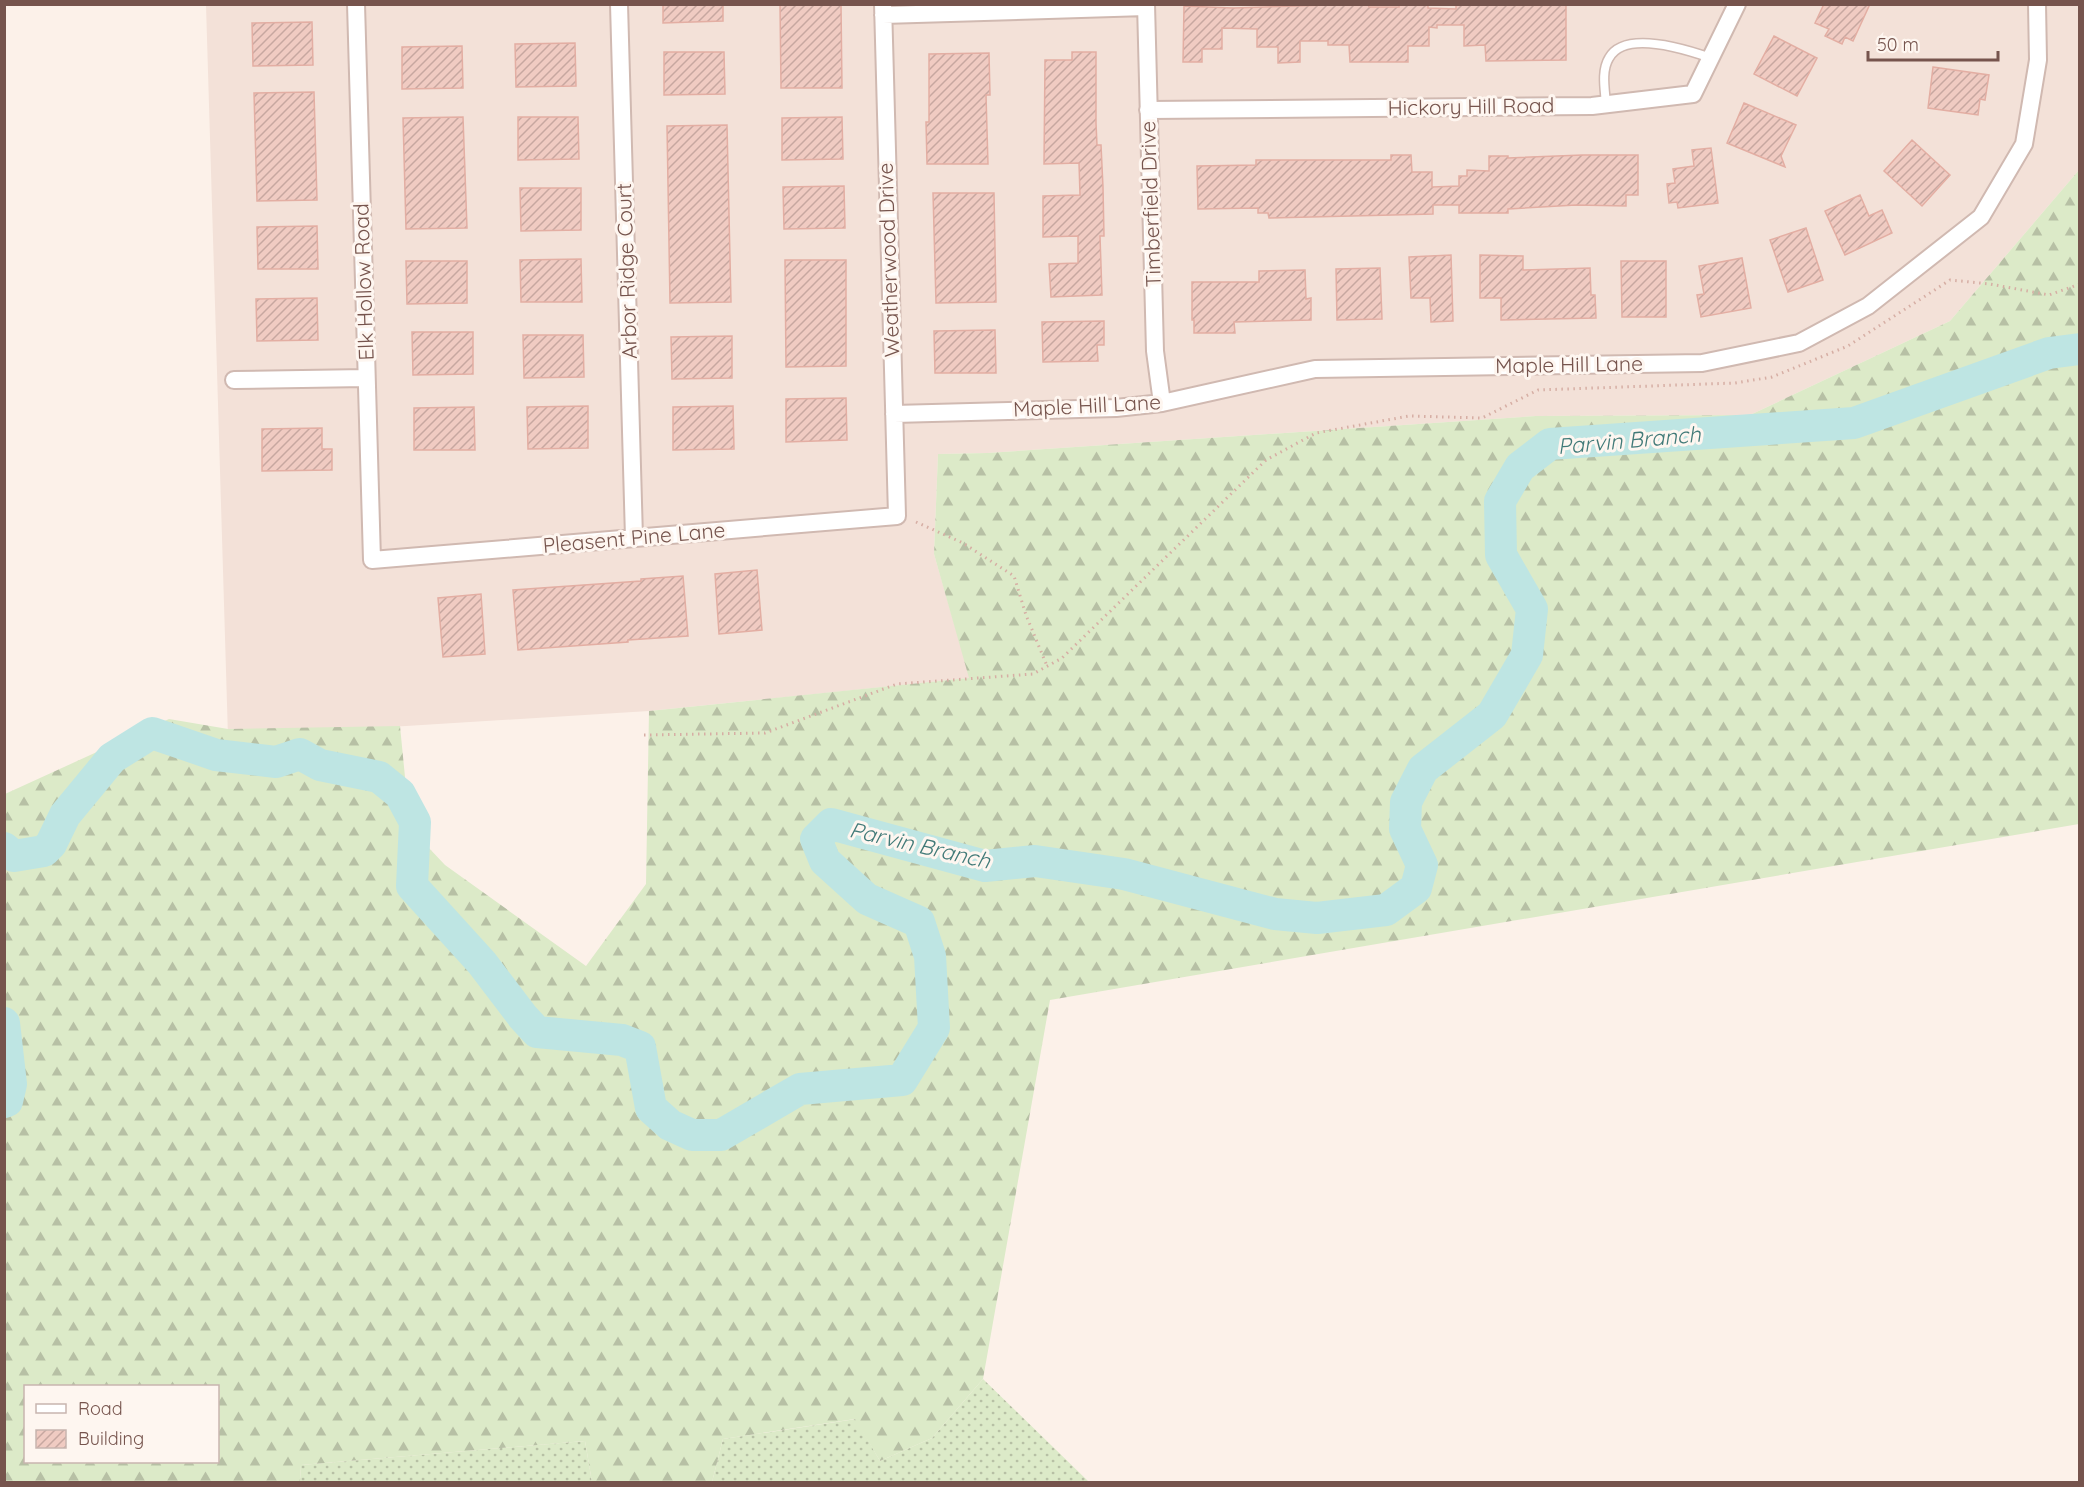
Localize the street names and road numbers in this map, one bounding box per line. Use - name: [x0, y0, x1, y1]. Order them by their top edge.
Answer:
- street label: Hickory Hill Road: [1387, 92, 1555, 120]
- street label: Timberfield Drive: [1134, 120, 1166, 288]
- street label: Weatherwood Drive: [872, 162, 904, 358]
- street label: Arbor Ridge Court: [610, 183, 642, 359]
- street label: Elk Hollow Road: [347, 203, 379, 361]
- street label: Maple Hill Lane: [1495, 350, 1643, 378]
- street label: Maple Hill Lane: [1012, 388, 1162, 422]
- street label: Pleasent Pine Lane: [542, 516, 726, 558]

